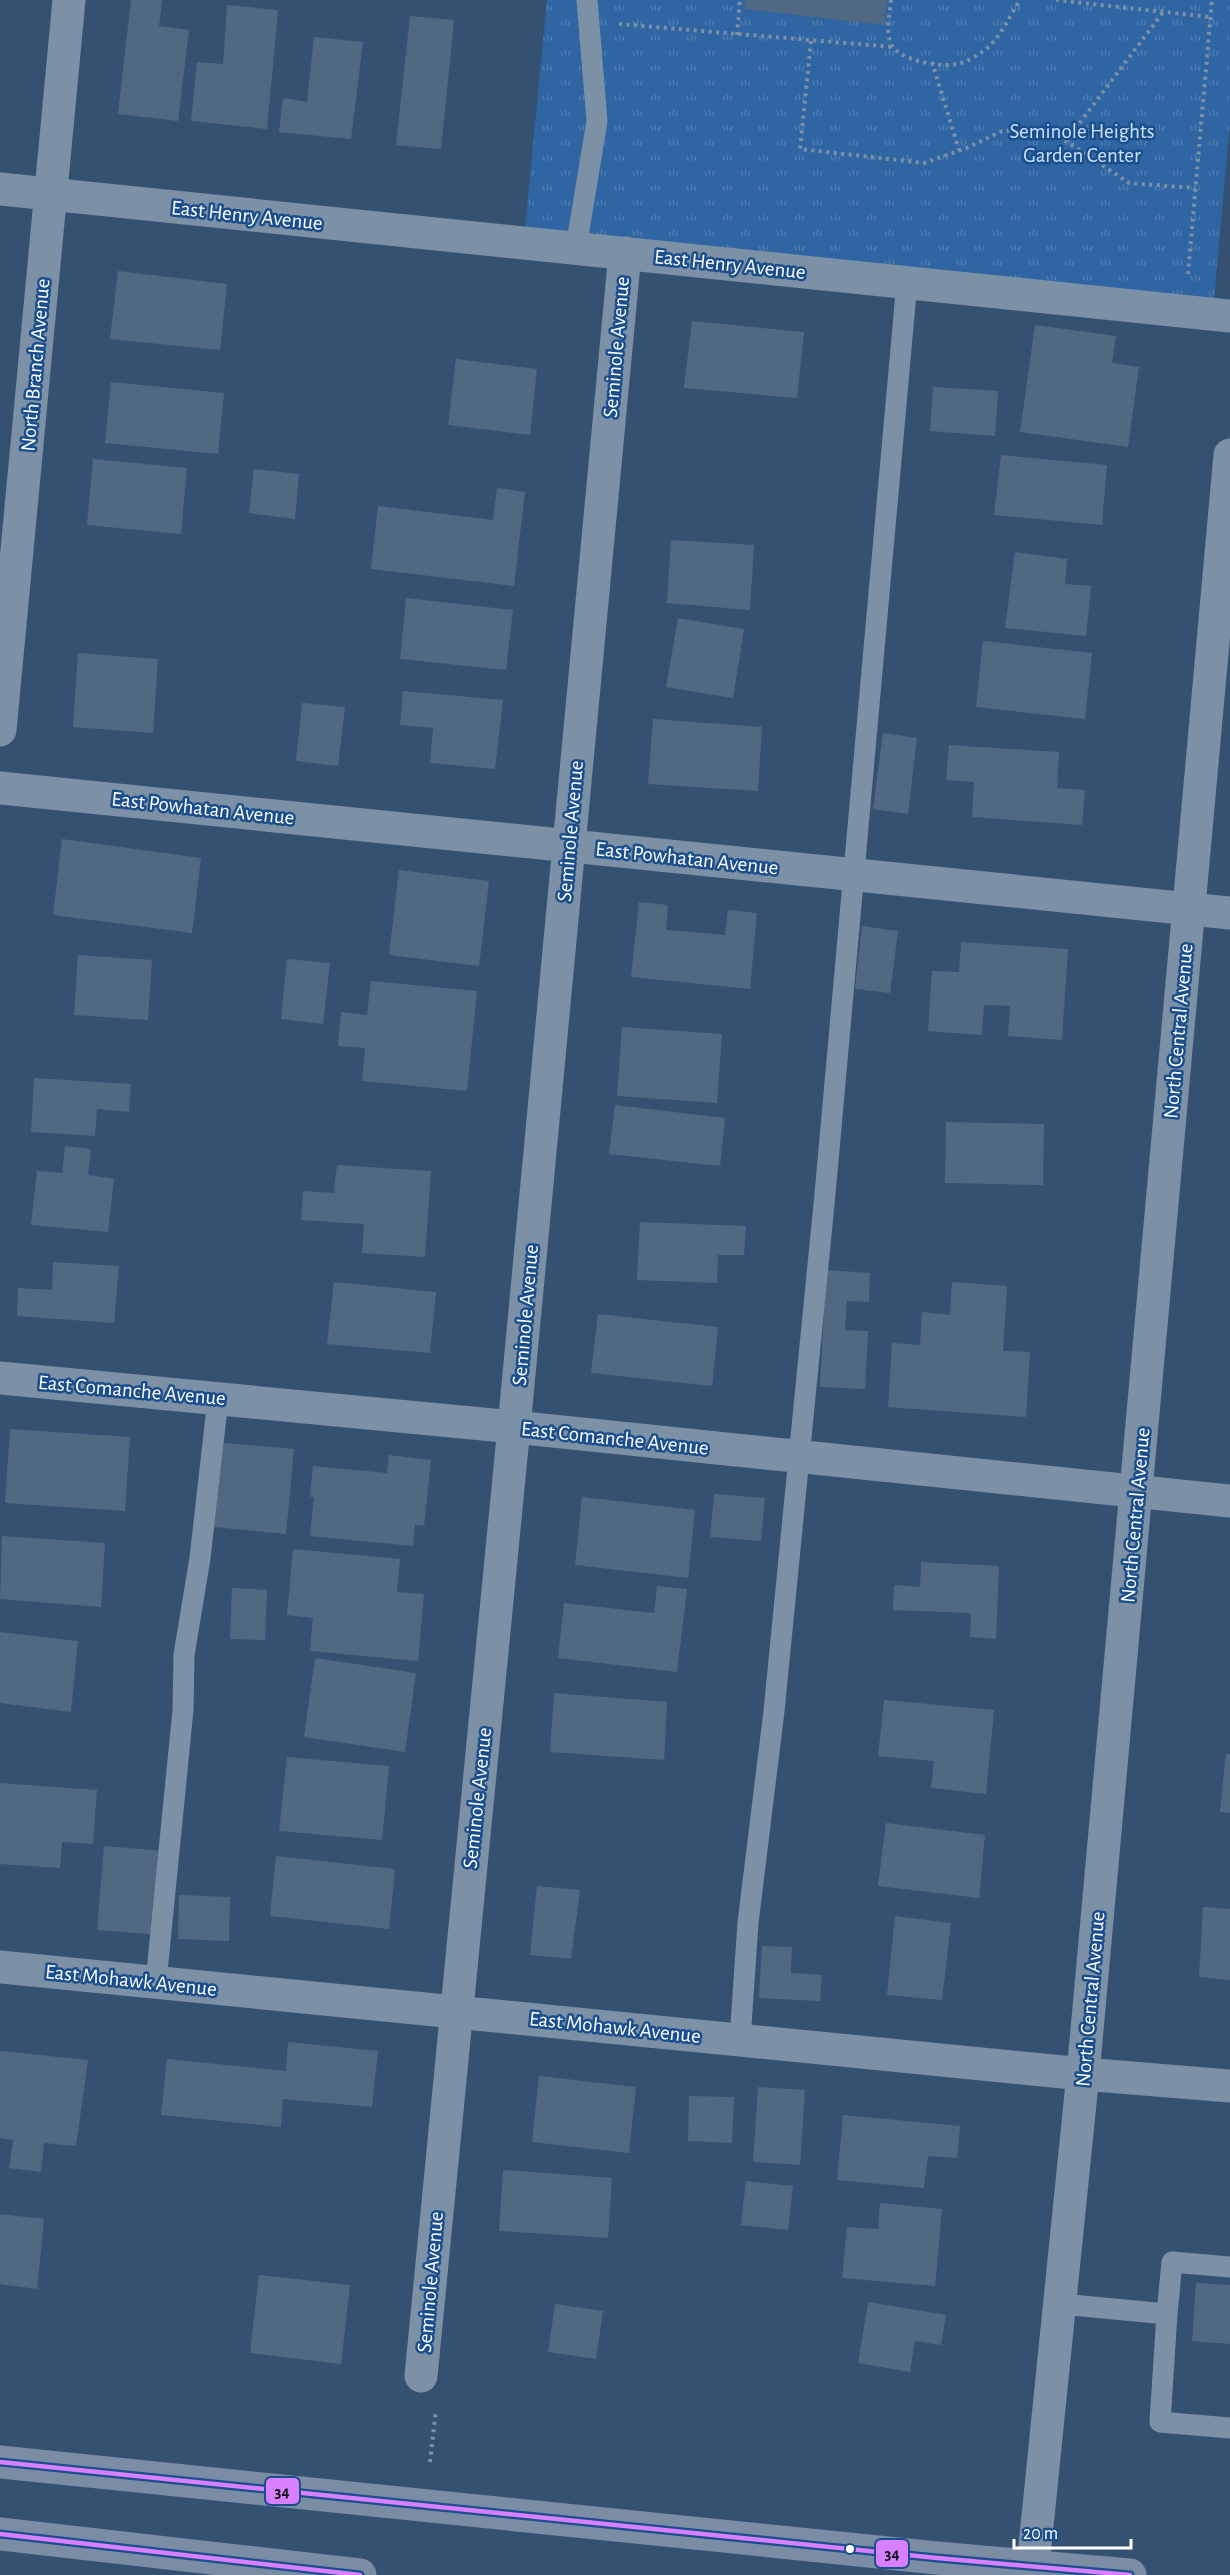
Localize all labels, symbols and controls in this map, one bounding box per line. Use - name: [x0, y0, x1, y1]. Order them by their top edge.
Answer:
- park label: Seminole Heights Garden Center: [1010, 121, 1154, 166]
- street label: East Henry Avenue: [170, 197, 324, 234]
- street label: East Henry Avenue: [653, 246, 807, 283]
- street label: Seminole Avenue: [600, 276, 633, 419]
- street label: North Branch Avenue: [17, 278, 54, 452]
- street label: Seminole Avenue: [554, 760, 587, 903]
- street label: East Powhatan Avenue: [110, 788, 295, 829]
- street label: East Powhatan Avenue: [594, 838, 779, 879]
- street label: North Central Avenue: [1160, 943, 1197, 1119]
- street label: Seminole Avenue: [509, 1244, 542, 1387]
- street label: East Comanche Avenue: [37, 1372, 227, 1409]
- street label: East Comanche Avenue: [520, 1418, 710, 1459]
- street label: North Central Avenue: [1117, 1427, 1154, 1603]
- street label: Seminole Avenue: [460, 1726, 495, 1870]
- street label: North Central Avenue: [1072, 1911, 1109, 2087]
- street label: East Mohawk Avenue: [44, 1961, 218, 2000]
- street label: East Mohawk Avenue: [528, 2008, 702, 2047]
- street label: Seminole Avenue: [414, 2211, 447, 2354]
- line badge: 34: [265, 2477, 300, 2505]
- text: 34: [275, 2484, 289, 2500]
- scale bar: [1014, 2512, 1131, 2550]
- text: 20 m: [1023, 2525, 1058, 2543]
- line badge: 34: [875, 2539, 909, 2568]
- unlabelled marker: [844, 2543, 856, 2555]
- text: 34: [885, 2546, 899, 2562]

